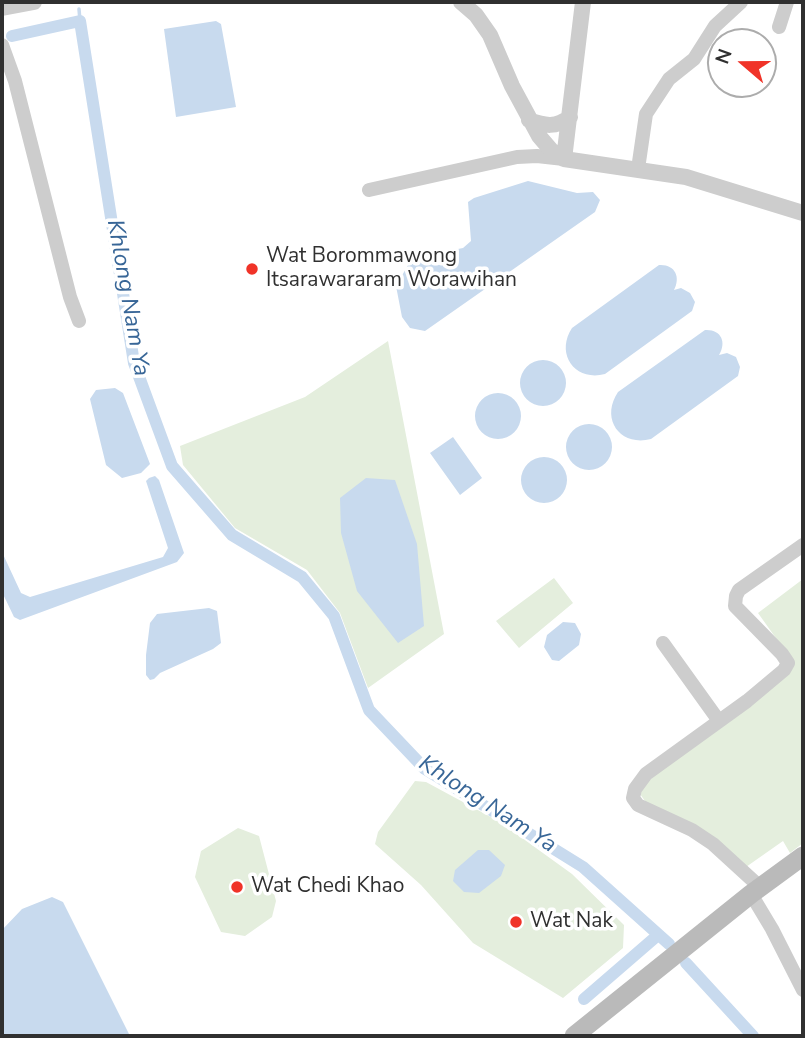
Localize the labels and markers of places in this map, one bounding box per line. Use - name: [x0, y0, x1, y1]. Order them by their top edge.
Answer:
- place label: Wat Borommawong Itsarawararam Worawihan: [266, 244, 517, 294]
- marker: Wat Borommawong Itsarawararam Worawihan: [244, 261, 260, 277]
- place label: Wat Chedi Khao: [251, 874, 404, 900]
- marker: Wat Chedi Khao: [229, 879, 245, 895]
- place label: Wat Nak: [530, 909, 613, 935]
- marker: Wat Nak: [508, 914, 524, 930]

